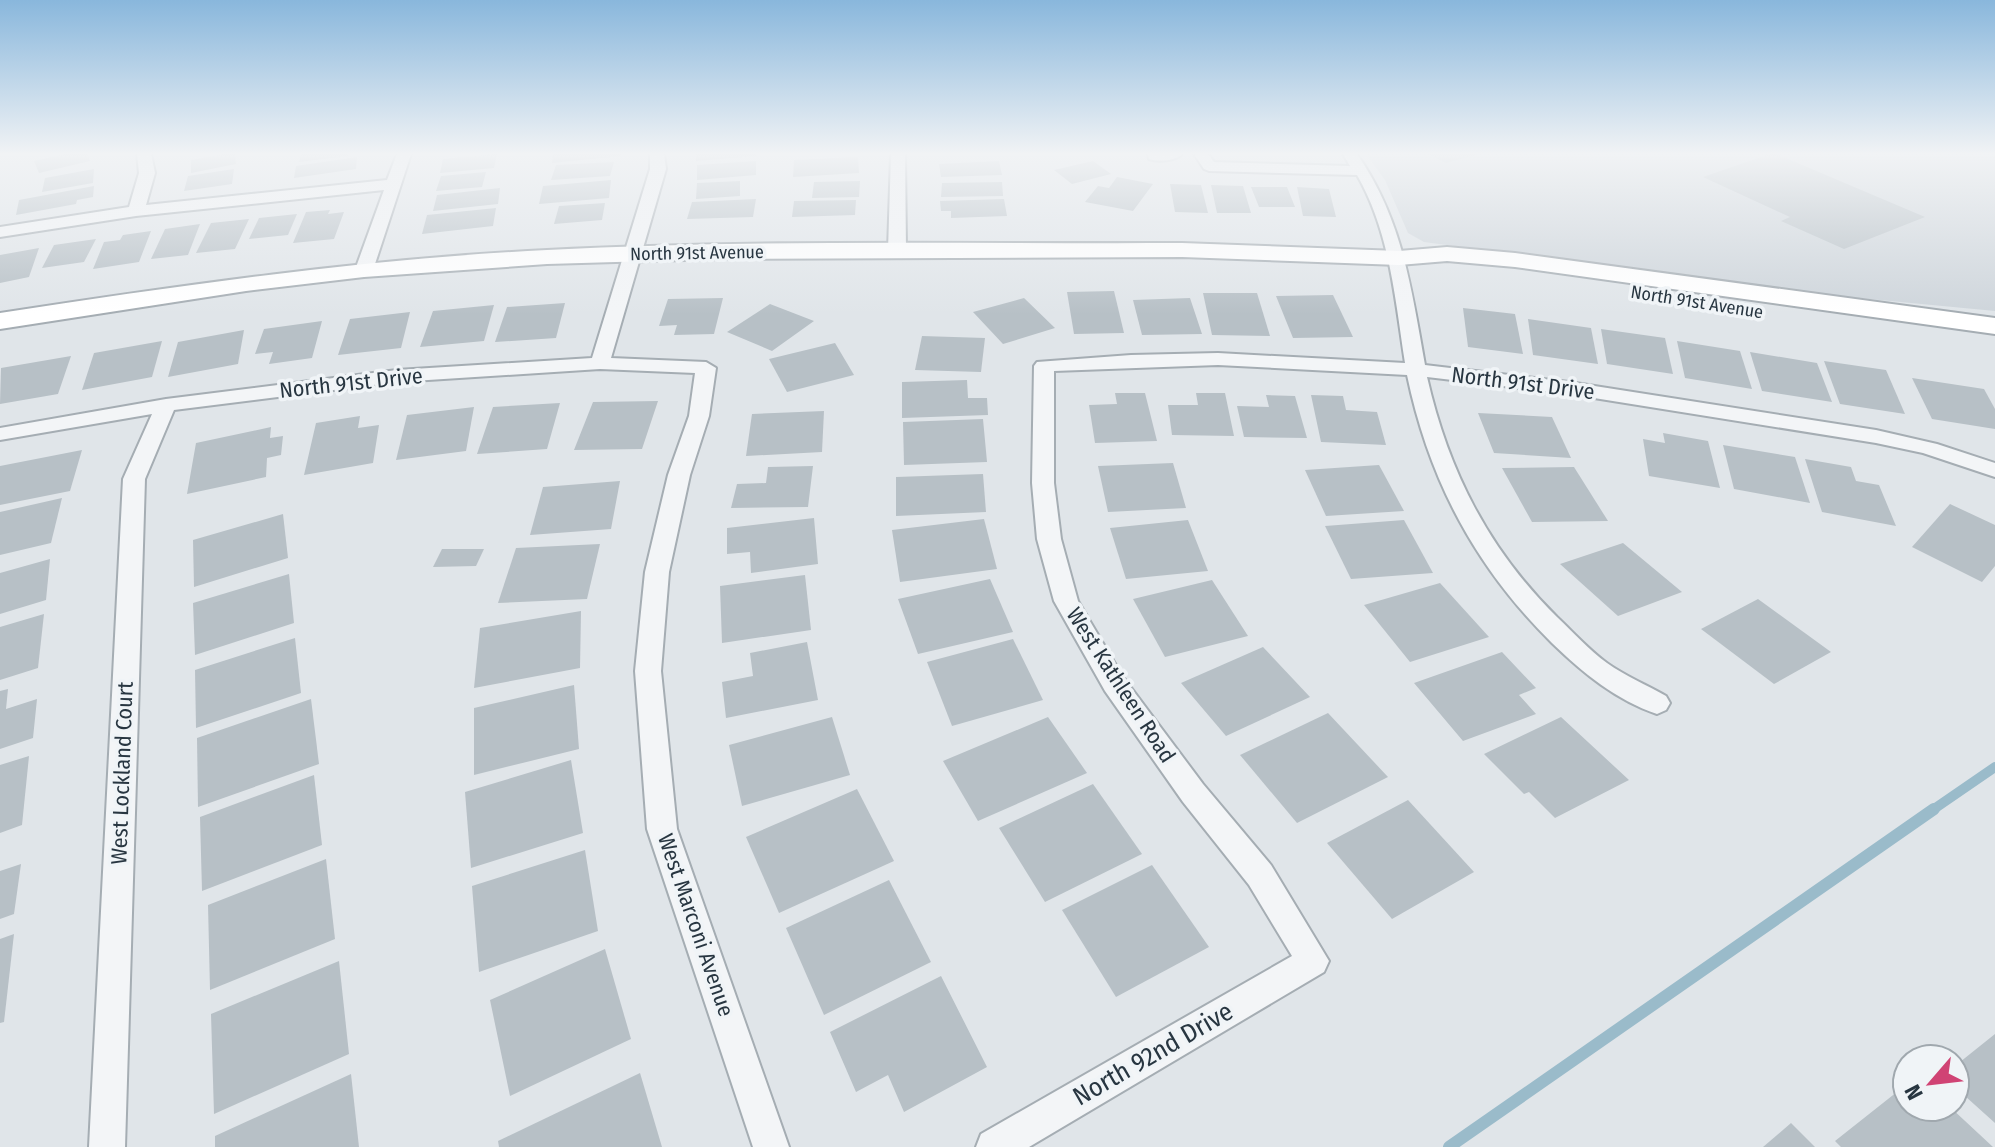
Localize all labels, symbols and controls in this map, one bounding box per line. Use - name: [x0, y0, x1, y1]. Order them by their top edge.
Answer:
- street label: North 91st Avenue: [630, 241, 764, 265]
- street label: North 91st Avenue: [1629, 281, 1765, 323]
- street label: North 91st Drive: [1450, 361, 1596, 405]
- street label: North 91st Drive: [278, 362, 424, 404]
- street label: West Kathleen Road: [1061, 602, 1181, 768]
- street label: West Lockland Court: [105, 680, 139, 865]
- street label: West Marconi Avenue: [652, 830, 740, 1020]
- street label: North 92nd Drive: [1068, 996, 1238, 1112]
- north arrow: [1891, 1043, 1971, 1123]
- text: N: [1899, 1080, 1929, 1104]

